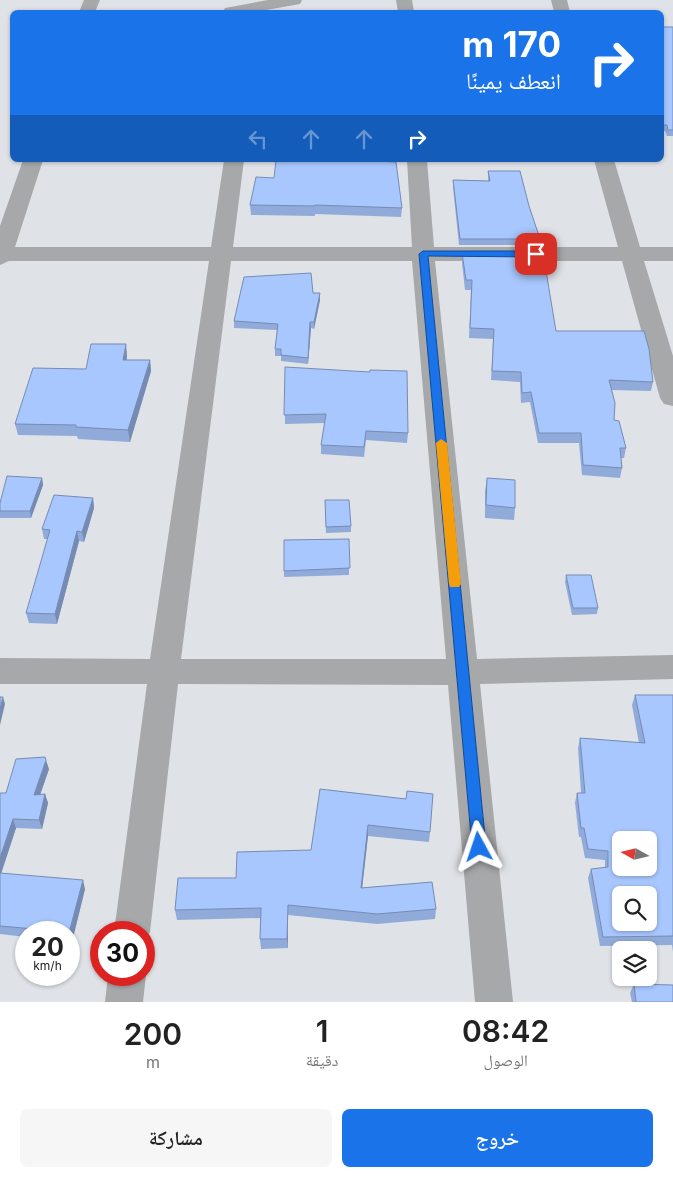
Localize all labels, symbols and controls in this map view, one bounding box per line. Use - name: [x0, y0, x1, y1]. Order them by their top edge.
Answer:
- text: 170 m: [462, 23, 561, 65]
- icon: right: [579, 30, 644, 95]
- text: انعطف يمينًا: [466, 68, 561, 94]
- icon: left: [244, 125, 272, 153]
- icon: ahead: [297, 125, 325, 153]
- icon: ahead: [350, 125, 378, 153]
- icon: right: [403, 125, 431, 153]
- pin: [515, 233, 557, 275]
- icon: arrive: [522, 240, 550, 268]
- position arrow: [452, 820, 504, 872]
- north arrow: [612, 831, 658, 876]
- map controls: [612, 831, 657, 986]
- button: search: [612, 886, 657, 931]
- speed limit sign: 30: [90, 921, 155, 986]
- text: 20: [31, 932, 64, 962]
- button: layers: [612, 941, 657, 986]
- text: km/h: [33, 958, 62, 973]
- text: 1: [316, 1013, 328, 1049]
- text: 08:42: [462, 1013, 549, 1049]
- text: 200: [124, 1016, 182, 1052]
- text: دقيقة: [306, 1050, 338, 1070]
- text: الوصول: [484, 1050, 528, 1070]
- text: m: [146, 1052, 160, 1072]
- button: مشاركة: [20, 1109, 332, 1167]
- button: خروج: [342, 1109, 653, 1167]

